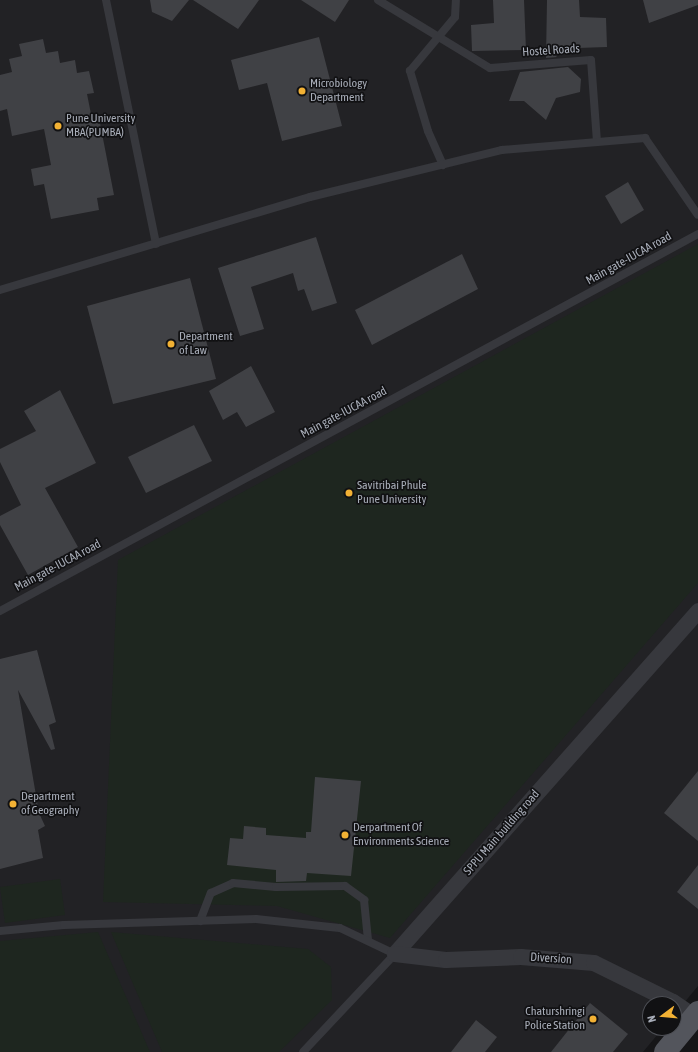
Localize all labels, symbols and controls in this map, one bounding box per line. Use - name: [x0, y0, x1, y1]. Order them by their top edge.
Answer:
- street label: Hostel Roads: [522, 42, 580, 60]
- place label: Microbiology Department: [310, 77, 367, 105]
- marker: Microbiology Department: [297, 86, 307, 96]
- place label: Pune University MBA(PUMBA): [66, 112, 135, 140]
- marker: Pune University MBA(PUMBA): [53, 121, 63, 131]
- street label: Main gate-IUCAA road: [584, 230, 674, 288]
- place label: Department of Law: [179, 330, 233, 358]
- marker: Department of Law: [166, 339, 176, 349]
- street label: Main gate-IUCAA road: [298, 384, 390, 442]
- place label: Savitribai Phule Pune University: [357, 479, 427, 507]
- marker: Savitribai Phule Pune University: [344, 488, 354, 498]
- street label: Main gate-IUCAA road: [12, 537, 104, 595]
- street label: SPPU Main building road: [461, 787, 543, 879]
- place label: Department of Geography: [21, 790, 79, 818]
- marker: Department of Geography: [8, 799, 18, 809]
- place label: Derpartment Of Environments Science: [353, 821, 449, 849]
- marker: Derpartment Of Environments Science: [340, 830, 350, 840]
- street label: Diversion: [530, 950, 572, 968]
- north arrow: [642, 996, 682, 1036]
- place label: Chaturshringi Police Station: [524, 1005, 585, 1033]
- marker: Chaturshringi Police Station: [588, 1014, 598, 1024]
- text: N: [645, 1014, 658, 1024]

